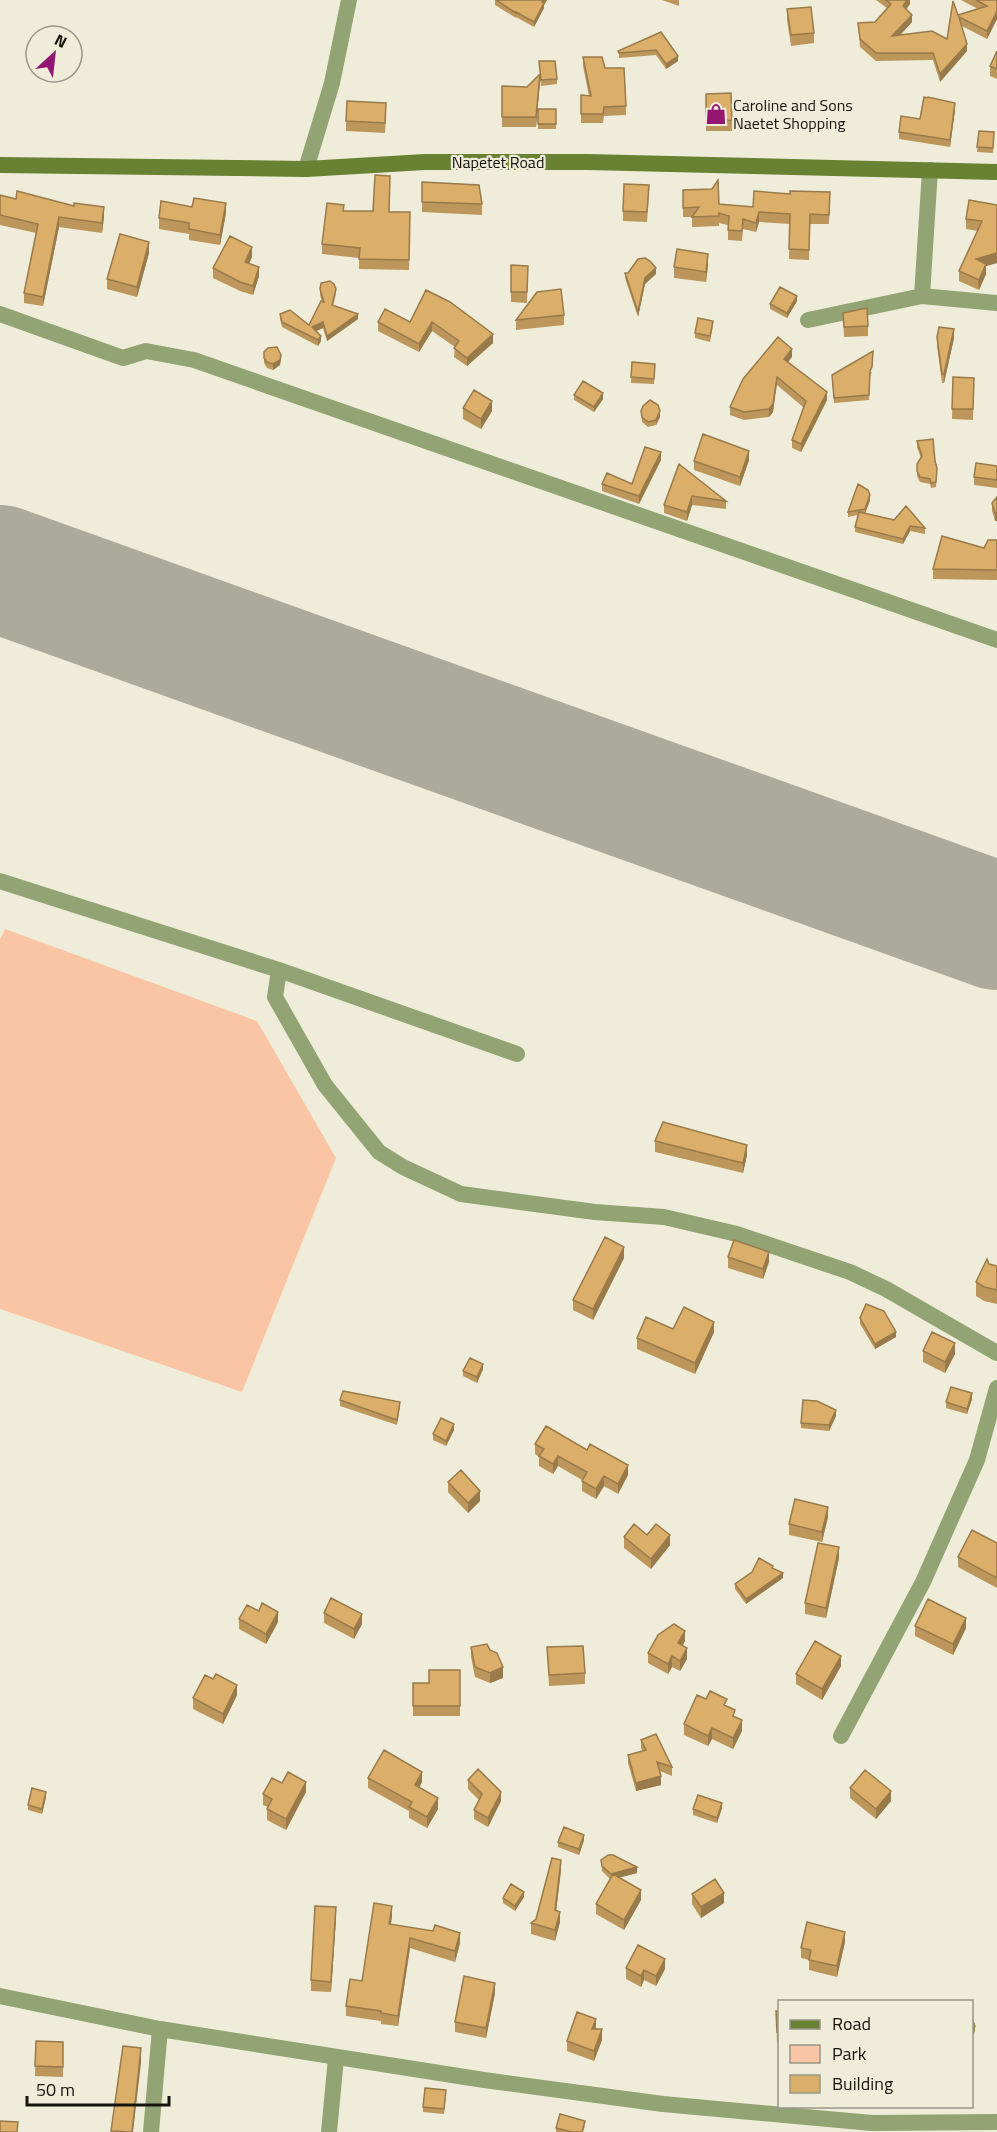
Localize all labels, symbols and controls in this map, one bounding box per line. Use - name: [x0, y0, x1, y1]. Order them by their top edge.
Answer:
- north arrow: [24, 24, 84, 84]
- text: N: [50, 27, 71, 54]
- place label: Caroline and Sons Naetet Shopping: [733, 93, 853, 135]
- shop icon: Caroline and Sons Naetet Shopping: [704, 102, 728, 126]
- street label: Napetet Road: [452, 150, 544, 174]
- legend: [778, 2000, 973, 2108]
- text: Road: [832, 2010, 871, 2037]
- text: Park: [832, 2040, 867, 2067]
- scale bar: [27, 2069, 170, 2107]
- text: Building: [832, 2070, 893, 2097]
- text: 50 m: [36, 2076, 75, 2103]

